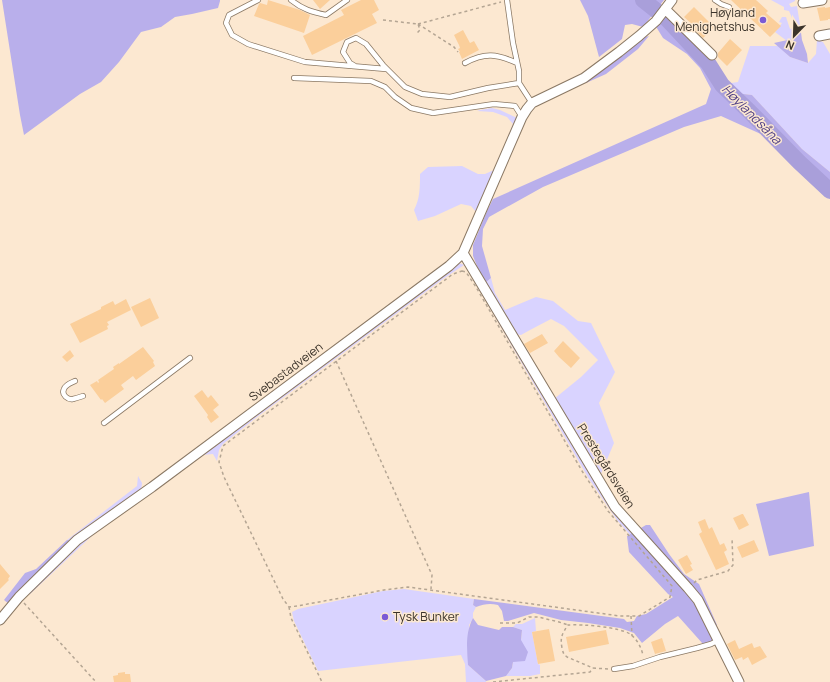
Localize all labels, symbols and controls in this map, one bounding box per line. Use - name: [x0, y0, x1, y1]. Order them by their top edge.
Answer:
- place label: Høyland Menighetshus: [675, 4, 755, 35]
- marker: Høyland Menighetshus: [758, 15, 768, 25]
- north arrow: [774, 16, 814, 56]
- text: N: [783, 37, 796, 54]
- water label: Høylandsåna: [718, 80, 786, 148]
- street label: Svebastadveien: [245, 338, 326, 405]
- street label: Prestegårdsveien: [573, 420, 639, 511]
- place label: Tysk Bunker: [393, 608, 460, 625]
- marker: Tysk Bunker: [380, 612, 390, 622]

